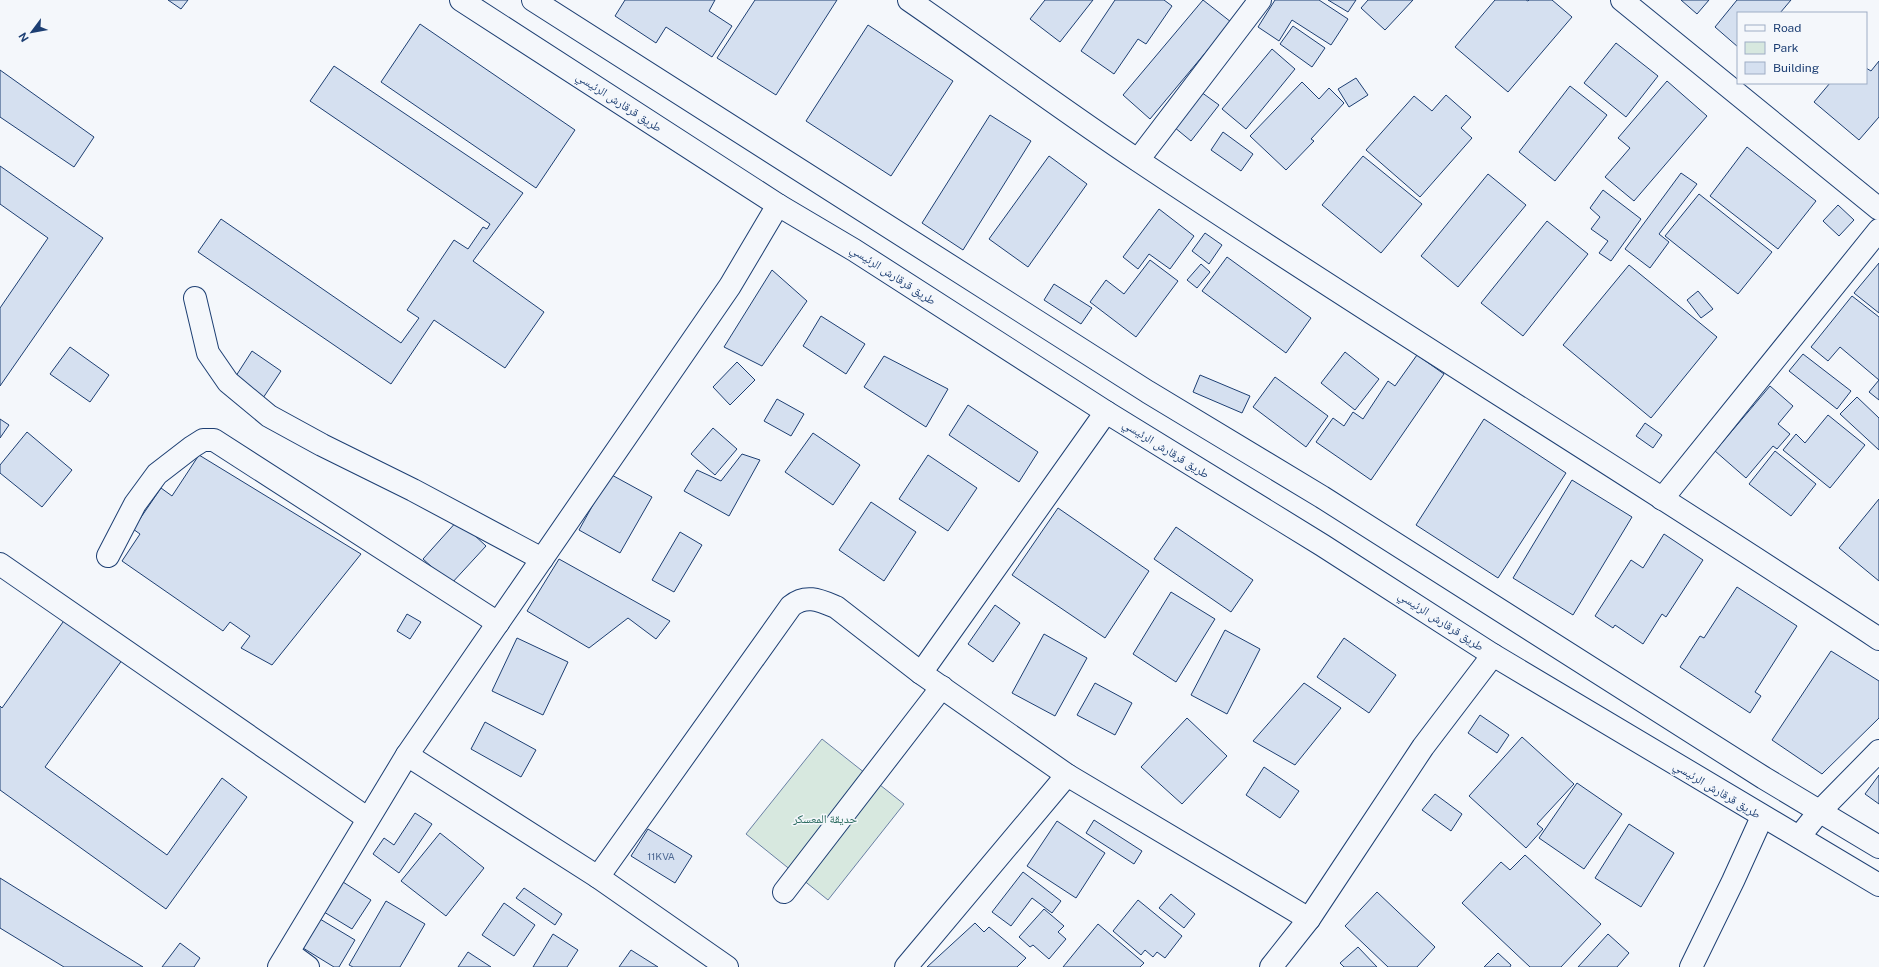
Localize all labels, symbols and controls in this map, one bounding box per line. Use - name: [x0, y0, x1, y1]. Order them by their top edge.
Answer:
- north arrow: [12, 12, 52, 52]
- legend: [1737, 12, 1867, 84]
- text: Road: [1773, 21, 1801, 35]
- text: N: [16, 30, 31, 44]
- text: Park: [1773, 41, 1799, 55]
- text: Building: [1773, 61, 1819, 75]
- street label: طريق قرقارش الرئيسي: [572, 69, 664, 137]
- street label: طريق قرقارش الرئيسي: [846, 242, 938, 310]
- street label: طريق قرقارش الرئيسي: [1119, 417, 1212, 484]
- street label: طريق قرقارش الرئيسي: [1394, 588, 1486, 656]
- street label: طريق قرقارش الرئيسي: [1669, 758, 1763, 824]
- park label: حديقة المعسكر: [792, 812, 857, 826]
- house number: 11KVA: [647, 850, 675, 862]

